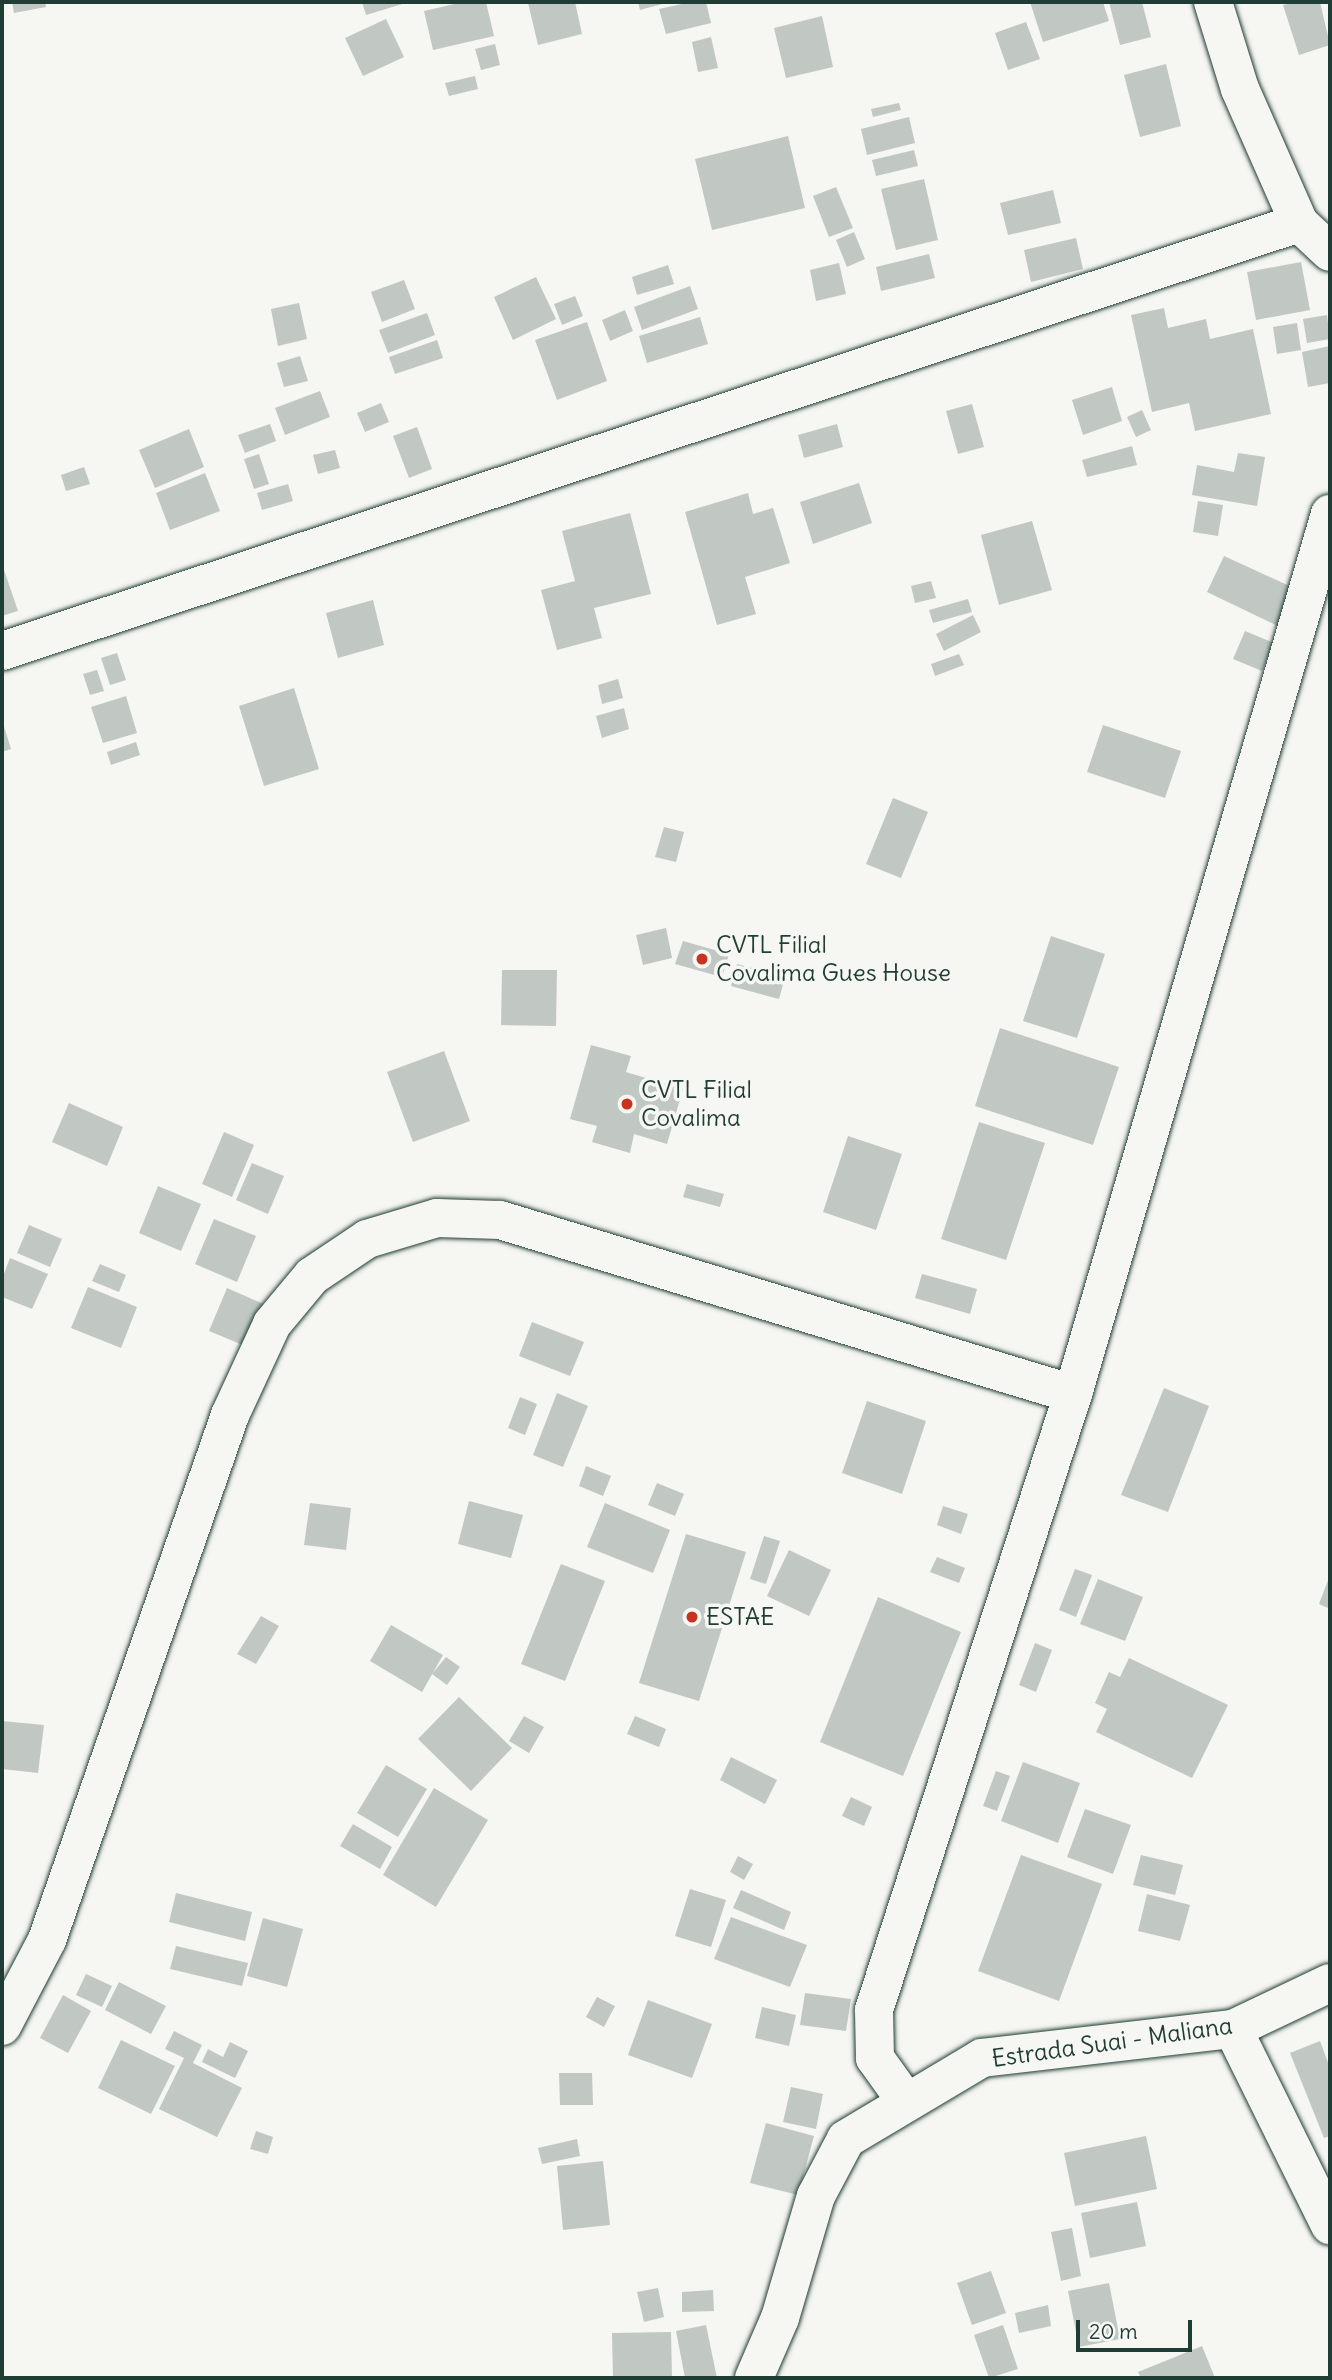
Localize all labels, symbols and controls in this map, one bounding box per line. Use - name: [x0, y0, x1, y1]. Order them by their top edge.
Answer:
- place label: CVTL Filial Covalima Gues House: [716, 931, 951, 987]
- marker: CVTL Filial Covalima Gues House: [694, 951, 710, 967]
- place label: CVTL Filial Covalima: [641, 1076, 752, 1132]
- marker: CVTL Filial Covalima: [619, 1096, 635, 1112]
- place label: ESTAE: [706, 1603, 774, 1631]
- marker: ESTAE: [684, 1609, 700, 1625]
- street label: Estrada Suai - Maliana: [990, 2011, 1234, 2073]
- scale bar: [1080, 2306, 1196, 2350]
- text: 20 m: [1089, 2318, 1138, 2345]

